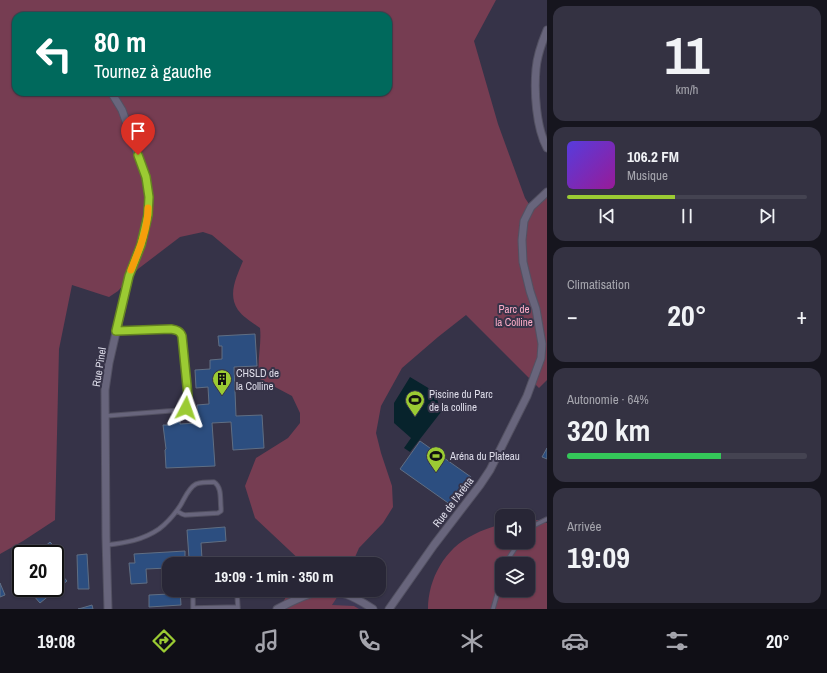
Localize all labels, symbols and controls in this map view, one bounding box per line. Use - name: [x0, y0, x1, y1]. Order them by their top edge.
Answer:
- text: 11: [664, 20, 710, 90]
- text: 80 m: [94, 23, 146, 61]
- icon: left: [28, 28, 80, 80]
- text: Tournez à gauche: [94, 59, 211, 84]
- text: km/h: [675, 81, 699, 98]
- pin: [121, 114, 155, 155]
- icon: arrive: [127, 120, 149, 142]
- text: 106.2 FM: [627, 146, 679, 167]
- text: Musique: [627, 167, 668, 184]
- icon: previous: [596, 205, 618, 227]
- icon: pause: [676, 205, 698, 227]
- icon: next: [756, 205, 778, 227]
- text: Climatisation: [567, 276, 630, 293]
- text: 20°: [667, 295, 707, 335]
- text: −: [567, 301, 578, 331]
- text: +: [796, 301, 807, 331]
- park label: Parc de la Colline: [495, 302, 533, 329]
- street label: Rue Pinel: [89, 346, 109, 388]
- place label: CHSLD de la Colline: [236, 366, 279, 393]
- building icon: CHSLD de la Colline: [211, 368, 233, 396]
- position arrow: [165, 387, 207, 429]
- place label: Piscine du Parc de la colline: [429, 387, 493, 414]
- sports icon: Piscine du Parc de la colline: [404, 389, 426, 417]
- text: Autonomie · 64%: [567, 391, 649, 408]
- text: 320 km: [567, 410, 650, 450]
- sports icon: Aréna du Plateau: [425, 445, 447, 473]
- place label: Aréna du Plateau: [449, 449, 520, 463]
- street label: Rue de l'Aréna: [430, 474, 476, 530]
- map controls: [495, 509, 535, 597]
- button: sound: [495, 509, 535, 549]
- text: Arrivée: [567, 518, 601, 535]
- text: 19:09: [567, 537, 630, 577]
- speed limit sign: 20: [12, 545, 64, 597]
- button: layers: [495, 557, 535, 597]
- text: 19:09 · 1 min · 350 m: [215, 566, 333, 587]
- icon: directions: [150, 627, 178, 655]
- icon: music: [253, 627, 281, 655]
- icon: phone: [355, 627, 383, 655]
- icon: climate: [458, 627, 486, 655]
- icon: car: [561, 627, 589, 655]
- icon: filters: [663, 627, 691, 655]
- text: 19:08: [37, 629, 75, 654]
- text: 20°: [766, 629, 790, 654]

